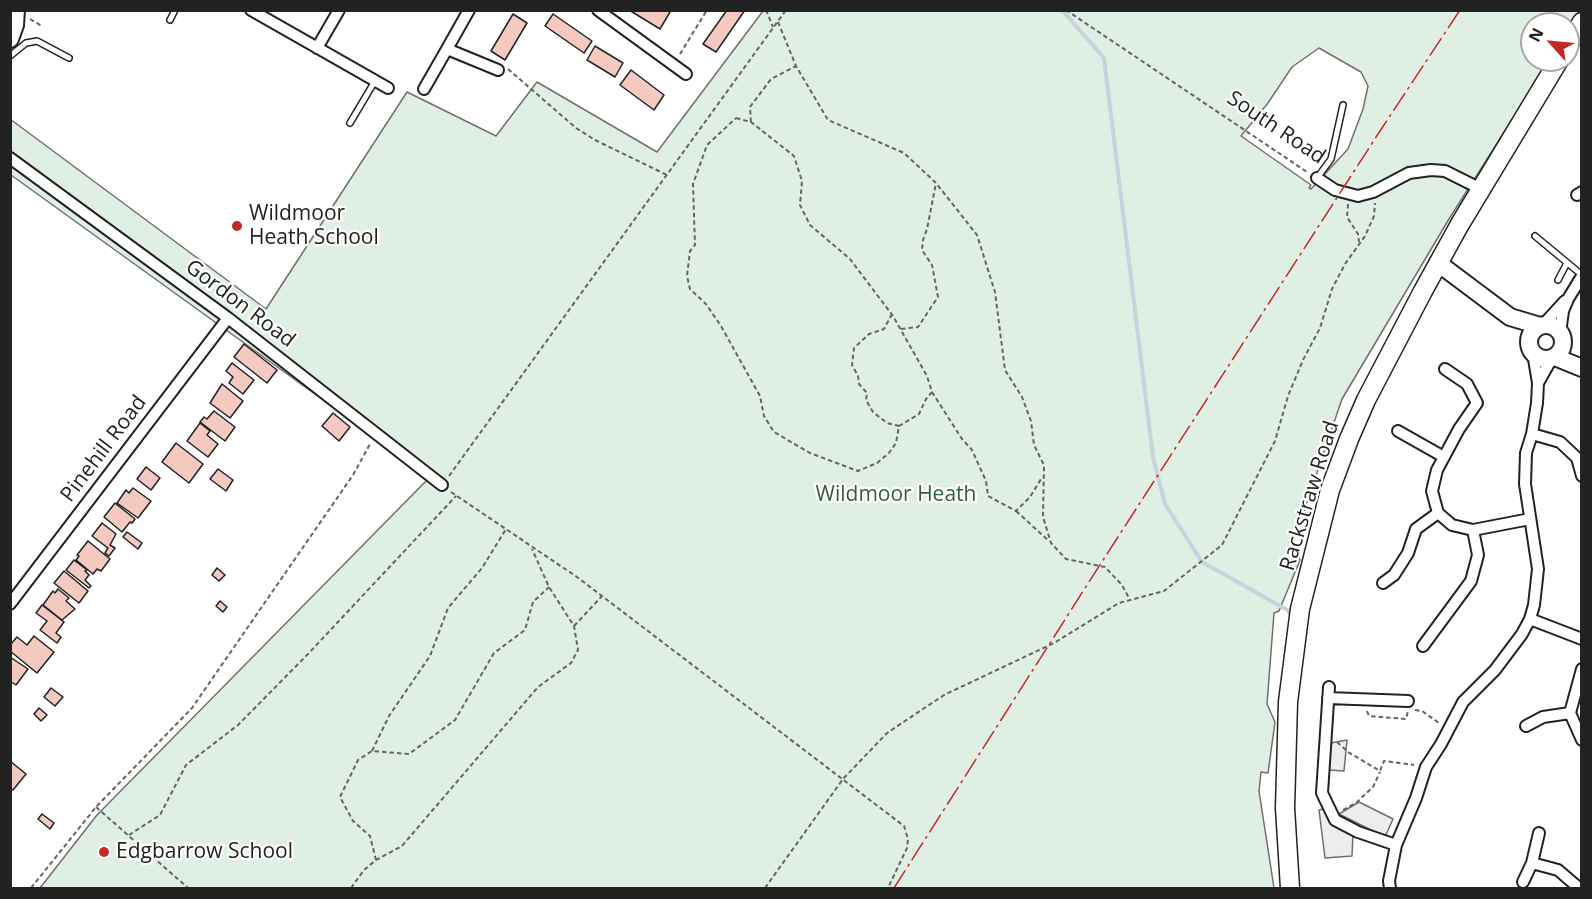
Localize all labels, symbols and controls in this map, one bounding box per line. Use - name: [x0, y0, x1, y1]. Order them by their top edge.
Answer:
- north arrow: [1520, 12, 1580, 72]
- text: N: [1523, 24, 1548, 46]
- street label: South Road: [1222, 86, 1330, 170]
- place label: Wildmoor Heath School: [249, 201, 379, 251]
- marker: Wildmoor Heath School: [230, 219, 244, 233]
- street label: Gordon Road: [180, 255, 300, 353]
- street label: Pinehill Road: [56, 391, 152, 507]
- street label: Rackstraw Road: [1275, 418, 1345, 574]
- park label: Wildmoor Heath: [816, 482, 976, 508]
- place label: Edgbarrow School: [116, 839, 293, 865]
- marker: Edgbarrow School: [97, 845, 111, 859]

